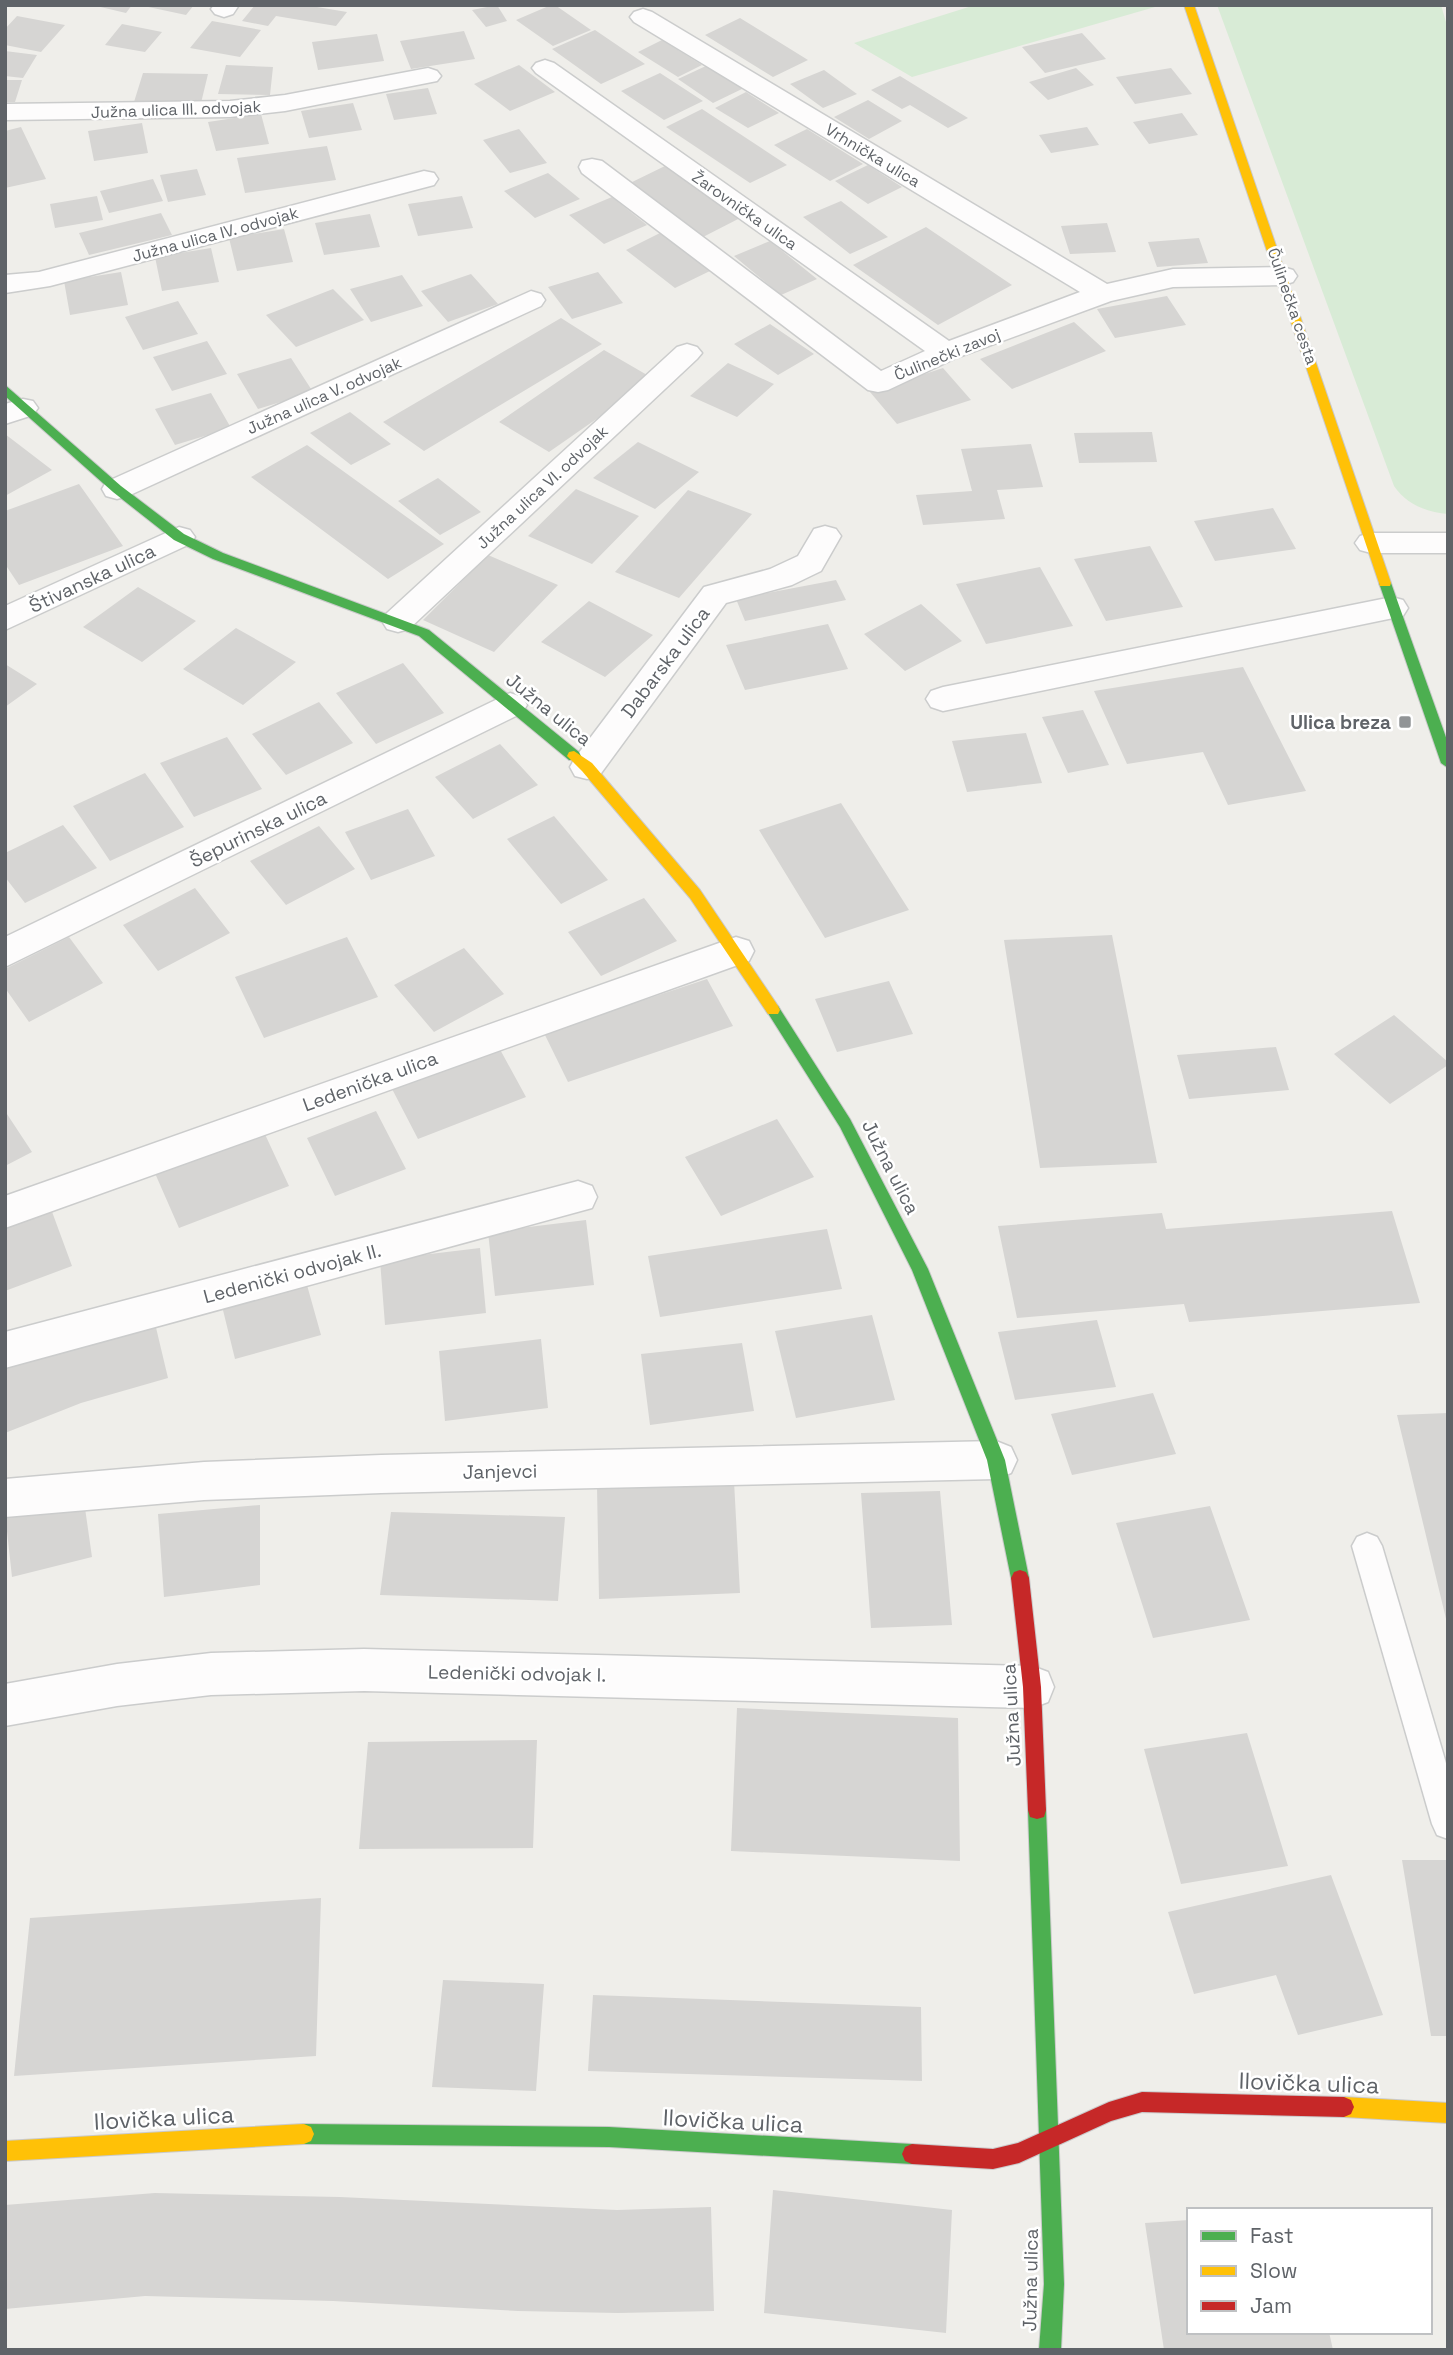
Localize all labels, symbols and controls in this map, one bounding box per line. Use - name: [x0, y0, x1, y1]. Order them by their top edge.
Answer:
- street label: Južna ulica III. odvojak: [91, 96, 262, 123]
- street label: Vrhnička ulica: [821, 119, 924, 192]
- street label: Žarovnička ulica: [688, 166, 801, 255]
- street label: Južna ulica IV. odvojak: [130, 202, 301, 267]
- street label: Čulinečka cesta: [1263, 245, 1322, 367]
- street label: Čulinečki zavoj: [891, 324, 1003, 385]
- street label: Južna ulica V. odvojak: [244, 352, 405, 439]
- street label: Južna ulica VI. odvojak: [472, 421, 613, 554]
- street label: Štivanska ulica: [25, 538, 159, 619]
- street label: Dabarska ulica: [615, 602, 715, 723]
- street label: Južna ulica: [501, 667, 597, 752]
- place label: Ulica breza: [1290, 710, 1391, 735]
- marker: Ulica breza: [1397, 714, 1413, 730]
- street label: Šepurinska ulica: [186, 785, 331, 873]
- street label: Ledenička ulica: [299, 1045, 441, 1117]
- street label: Južna ulica: [856, 1116, 925, 1219]
- street label: Ledenički odvojak II.: [201, 1238, 384, 1309]
- street label: Janjevci: [462, 1458, 538, 1485]
- street label: Ledenički odvojak I.: [428, 1659, 606, 1688]
- street label: Južna ulica: [996, 1663, 1027, 1767]
- street label: Ilovička ulica: [1238, 2066, 1380, 2100]
- street label: Ilovička ulica: [93, 2099, 235, 2137]
- street label: Ilovička ulica: [662, 2102, 804, 2140]
- legend: [1187, 2208, 1432, 2334]
- text: Fast: [1250, 2222, 1294, 2249]
- street label: Južna ulica: [1017, 2228, 1044, 2332]
- text: Slow: [1250, 2257, 1298, 2284]
- text: Jam: [1250, 2292, 1292, 2319]

